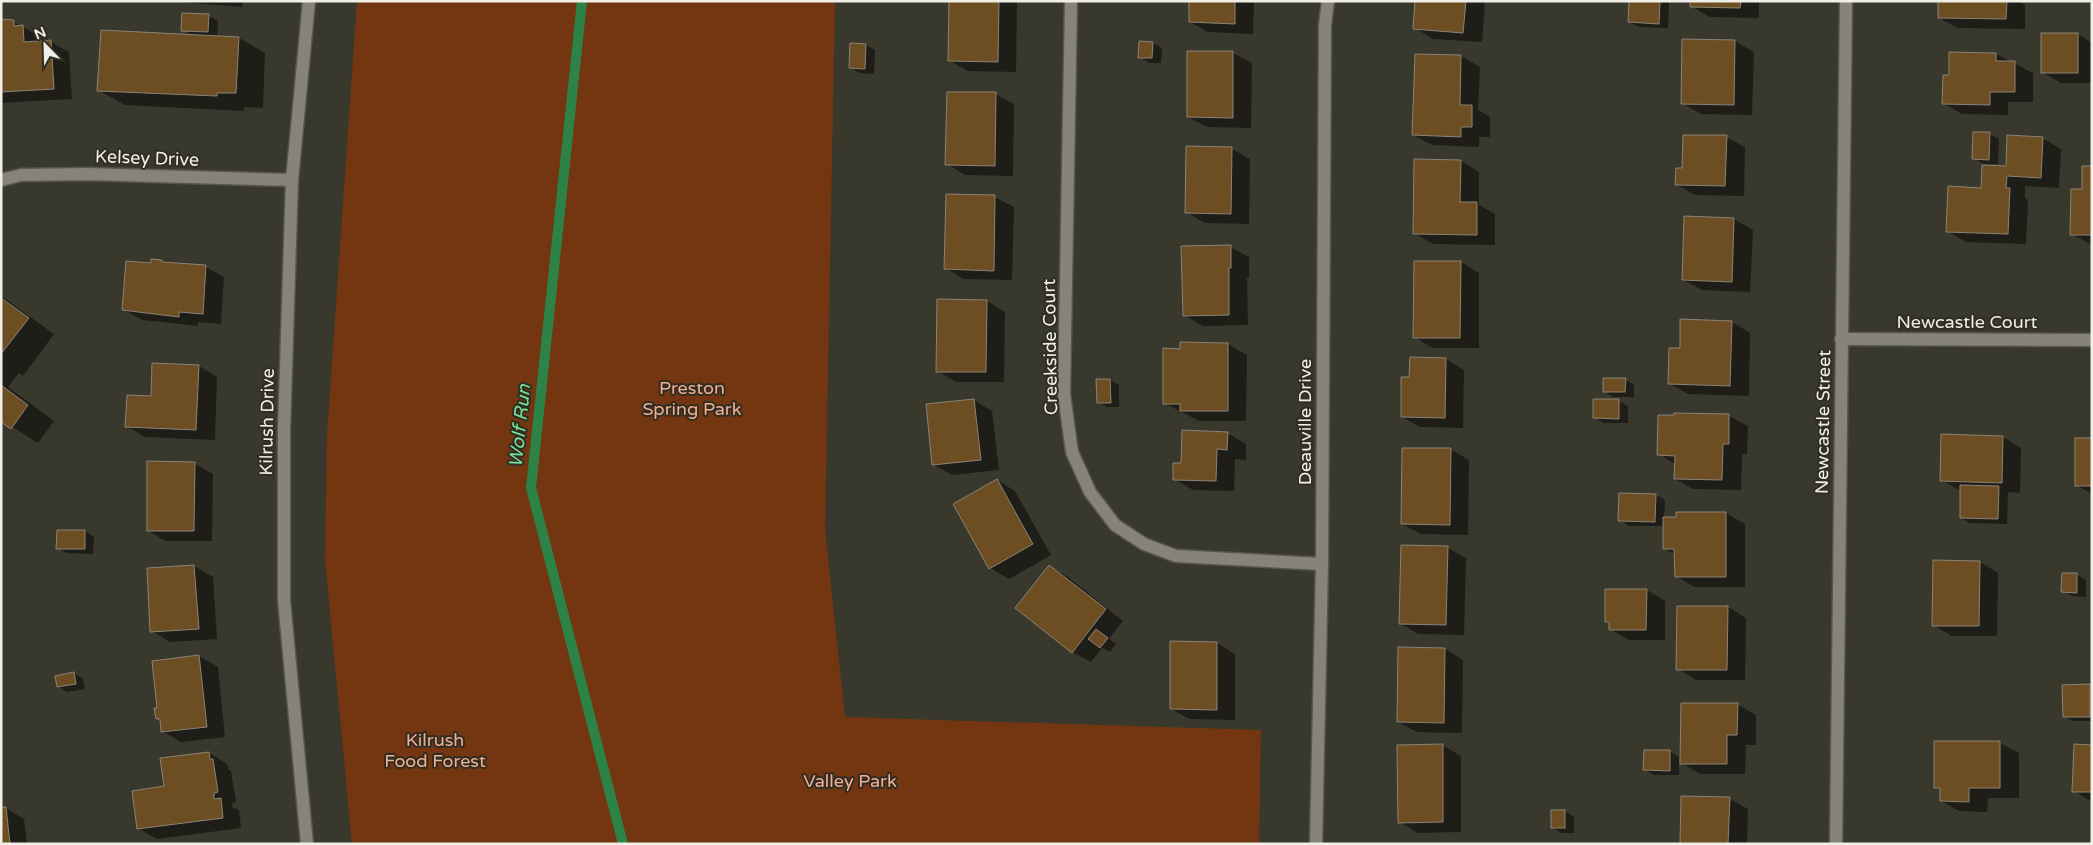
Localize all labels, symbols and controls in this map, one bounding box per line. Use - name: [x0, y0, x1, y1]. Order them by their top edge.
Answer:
- north arrow: [20, 20, 70, 70]
- text: N: [32, 23, 49, 44]
- street label: Kelsey Drive: [95, 145, 199, 171]
- street label: Creekside Court: [1038, 279, 1062, 415]
- street label: Newcastle Court: [1897, 311, 2038, 333]
- street label: Newcastle Street: [1811, 350, 1835, 494]
- street label: Deauville Drive: [1294, 359, 1316, 485]
- street label: Kilrush Drive: [255, 368, 279, 476]
- park label: Preston Spring Park: [642, 377, 742, 420]
- water label: Wolf Run: [505, 383, 535, 469]
- park label: Kilrush Food Forest: [384, 729, 486, 772]
- park label: Valley Park: [803, 770, 897, 792]

